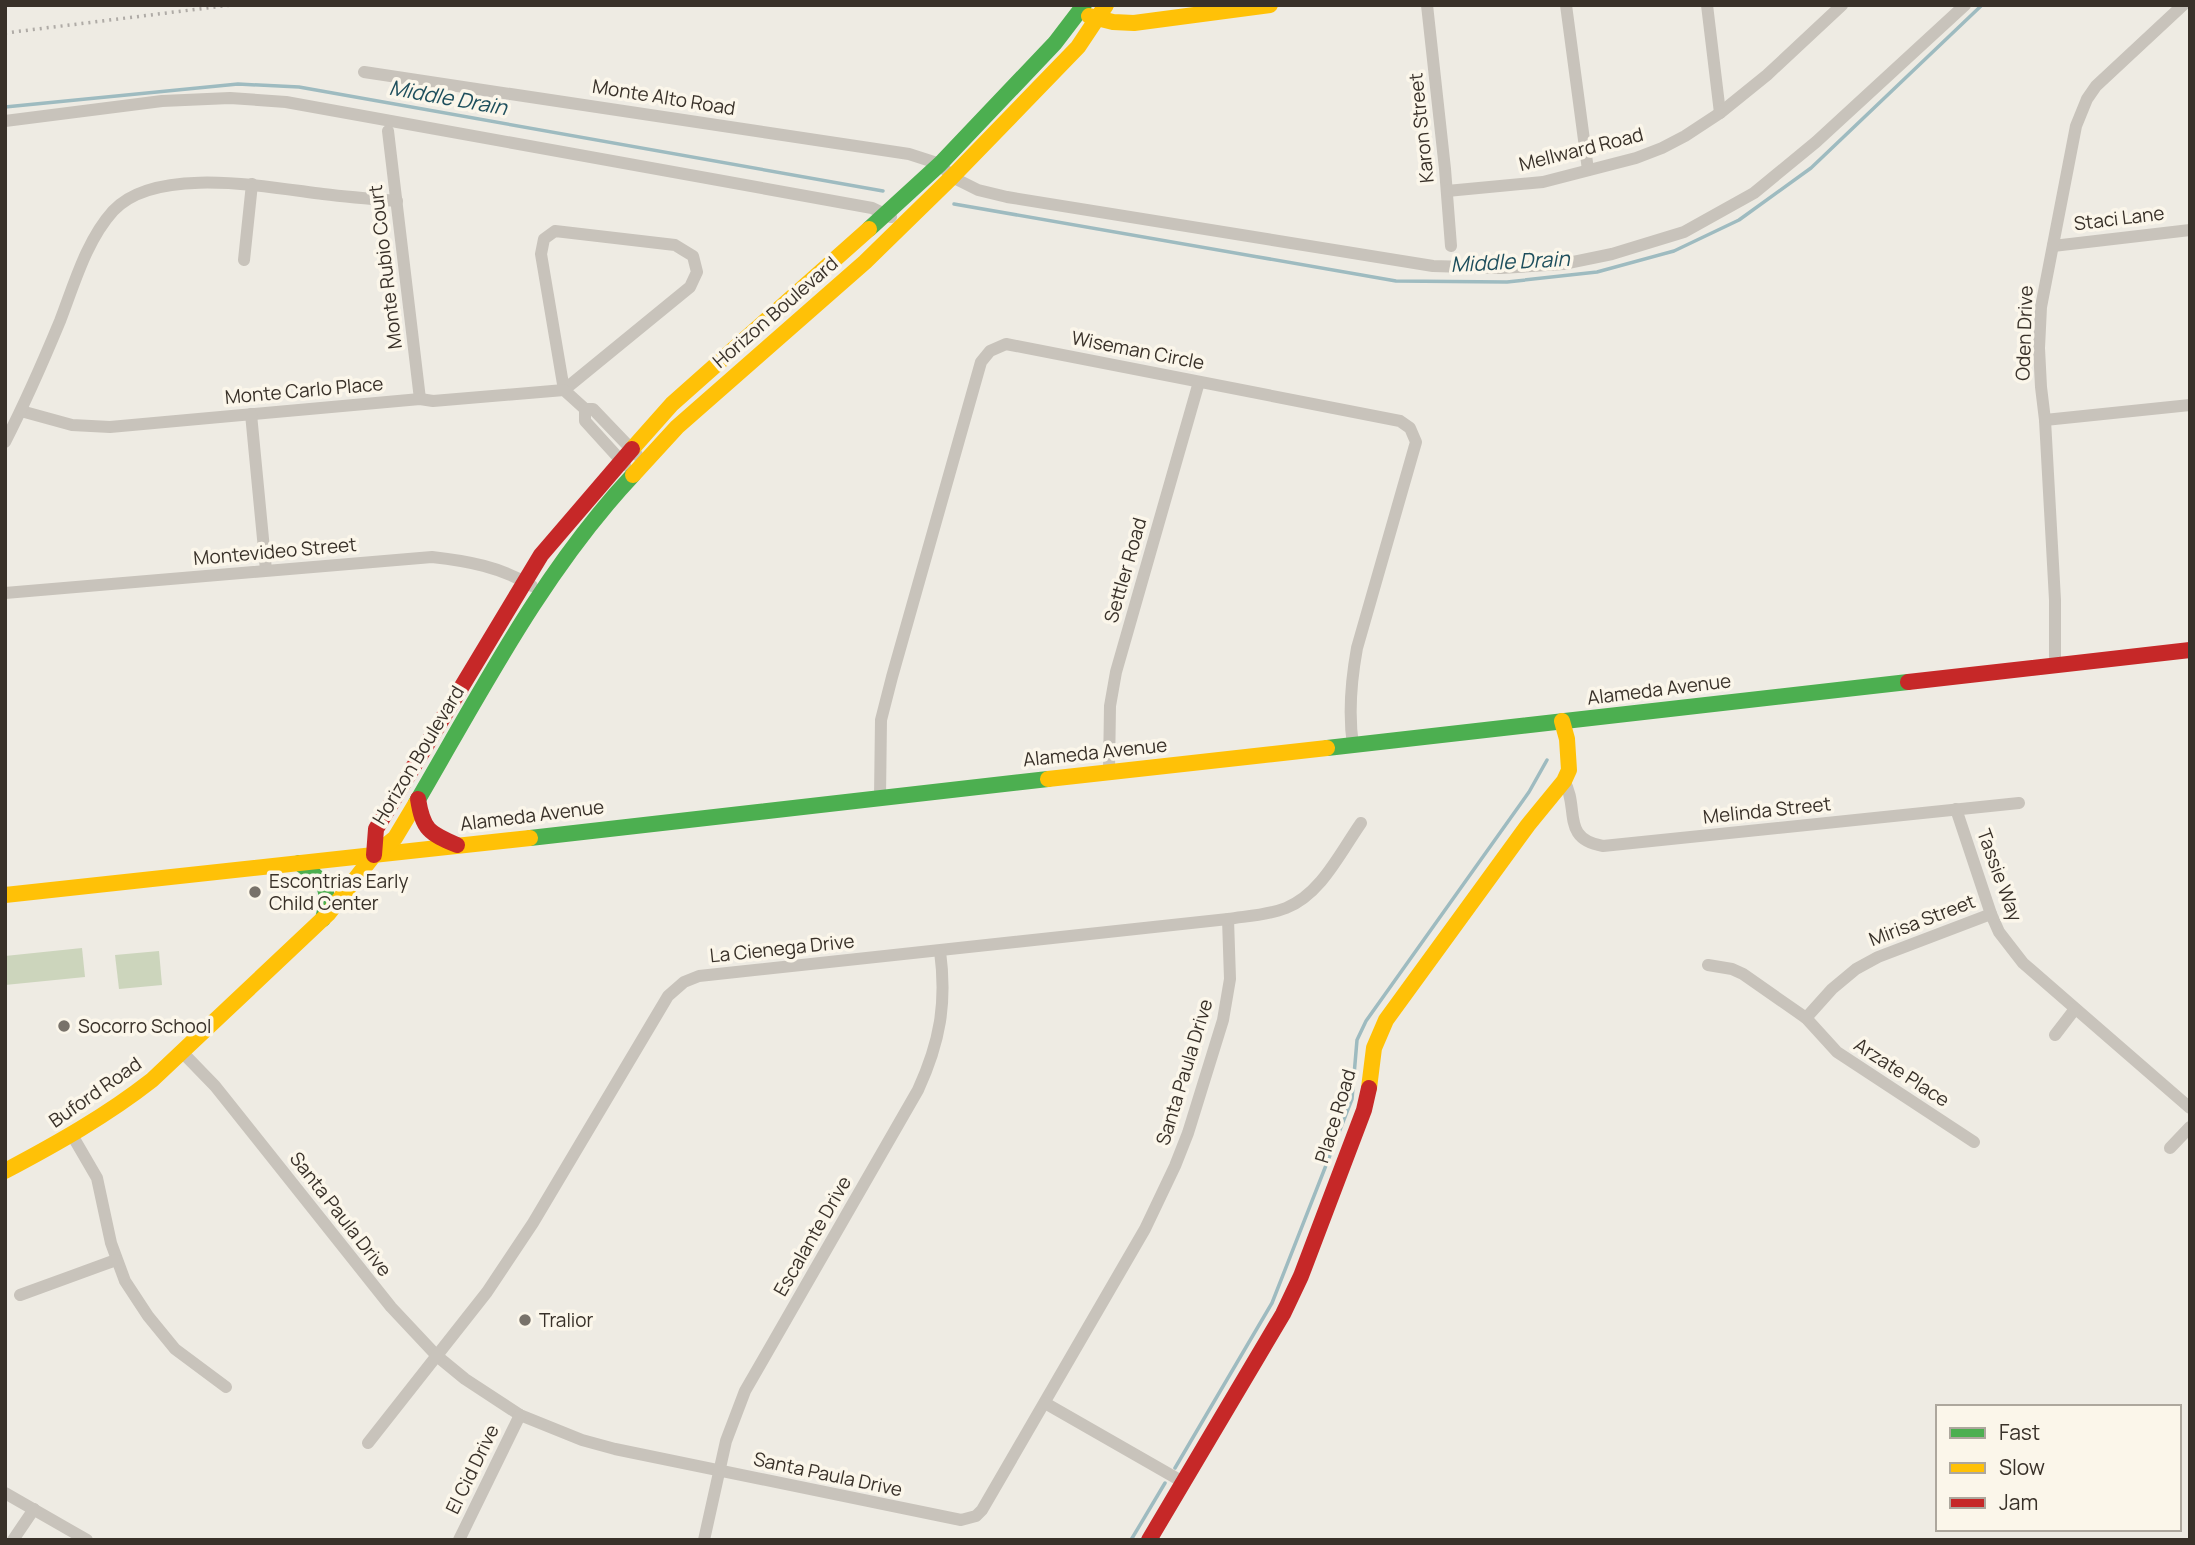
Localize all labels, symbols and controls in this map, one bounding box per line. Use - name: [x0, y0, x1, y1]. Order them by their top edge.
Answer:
- street label: Karon Street: [1402, 72, 1440, 184]
- water label: Middle Drain: [387, 73, 511, 121]
- street label: Monte Alto Road: [591, 73, 737, 121]
- street label: Mellward Road: [1516, 121, 1646, 177]
- street label: Monte Rubio Court: [362, 183, 408, 351]
- street label: Staci Lane: [2072, 200, 2166, 236]
- water label: Middle Drain: [1450, 244, 1572, 278]
- street label: Horizon Boulevard: [707, 250, 843, 374]
- street label: Oden Drive: [2009, 285, 2039, 381]
- street label: Wiseman Circle: [1069, 324, 1207, 376]
- street label: Monte Carlo Place: [224, 370, 384, 410]
- street label: Settler Road: [1098, 514, 1152, 626]
- street label: Montevideo Street: [192, 531, 358, 571]
- street label: Alameda Avenue: [1586, 667, 1732, 711]
- street label: Horizon Boulevard: [366, 681, 470, 829]
- street label: Alameda Avenue: [1022, 732, 1168, 772]
- street label: Melinda Street: [1702, 790, 1832, 830]
- street label: Alameda Avenue: [459, 793, 605, 837]
- street label: Tassie Way: [1971, 825, 2029, 925]
- place label: Escontrias Early Child Center: [269, 868, 408, 916]
- marker: Escontrias Early Child Center: [247, 884, 263, 900]
- street label: Mirisa Street: [1865, 888, 1979, 952]
- street label: La Cienega Drive: [708, 927, 856, 969]
- street label: Santa Paula Drive: [1149, 996, 1219, 1148]
- place label: Socorro School: [78, 1013, 211, 1039]
- marker: Socorro School: [56, 1018, 72, 1034]
- street label: Arzate Place: [1849, 1031, 1955, 1113]
- street label: Buford Road: [44, 1051, 146, 1133]
- street label: Place Road: [1308, 1066, 1362, 1166]
- street label: Santa Paula Drive: [284, 1146, 398, 1282]
- street label: Escalante Drive: [767, 1171, 857, 1301]
- place label: Tralior: [539, 1307, 594, 1333]
- marker: Tralior: [517, 1312, 533, 1328]
- legend: [1936, 1405, 2181, 1531]
- text: Fast: [1999, 1418, 2040, 1446]
- street label: El Cid Drive: [439, 1420, 505, 1518]
- street label: Santa Paula Drive: [751, 1446, 905, 1502]
- text: Slow: [1999, 1453, 2045, 1481]
- text: Jam: [1999, 1488, 2038, 1516]

